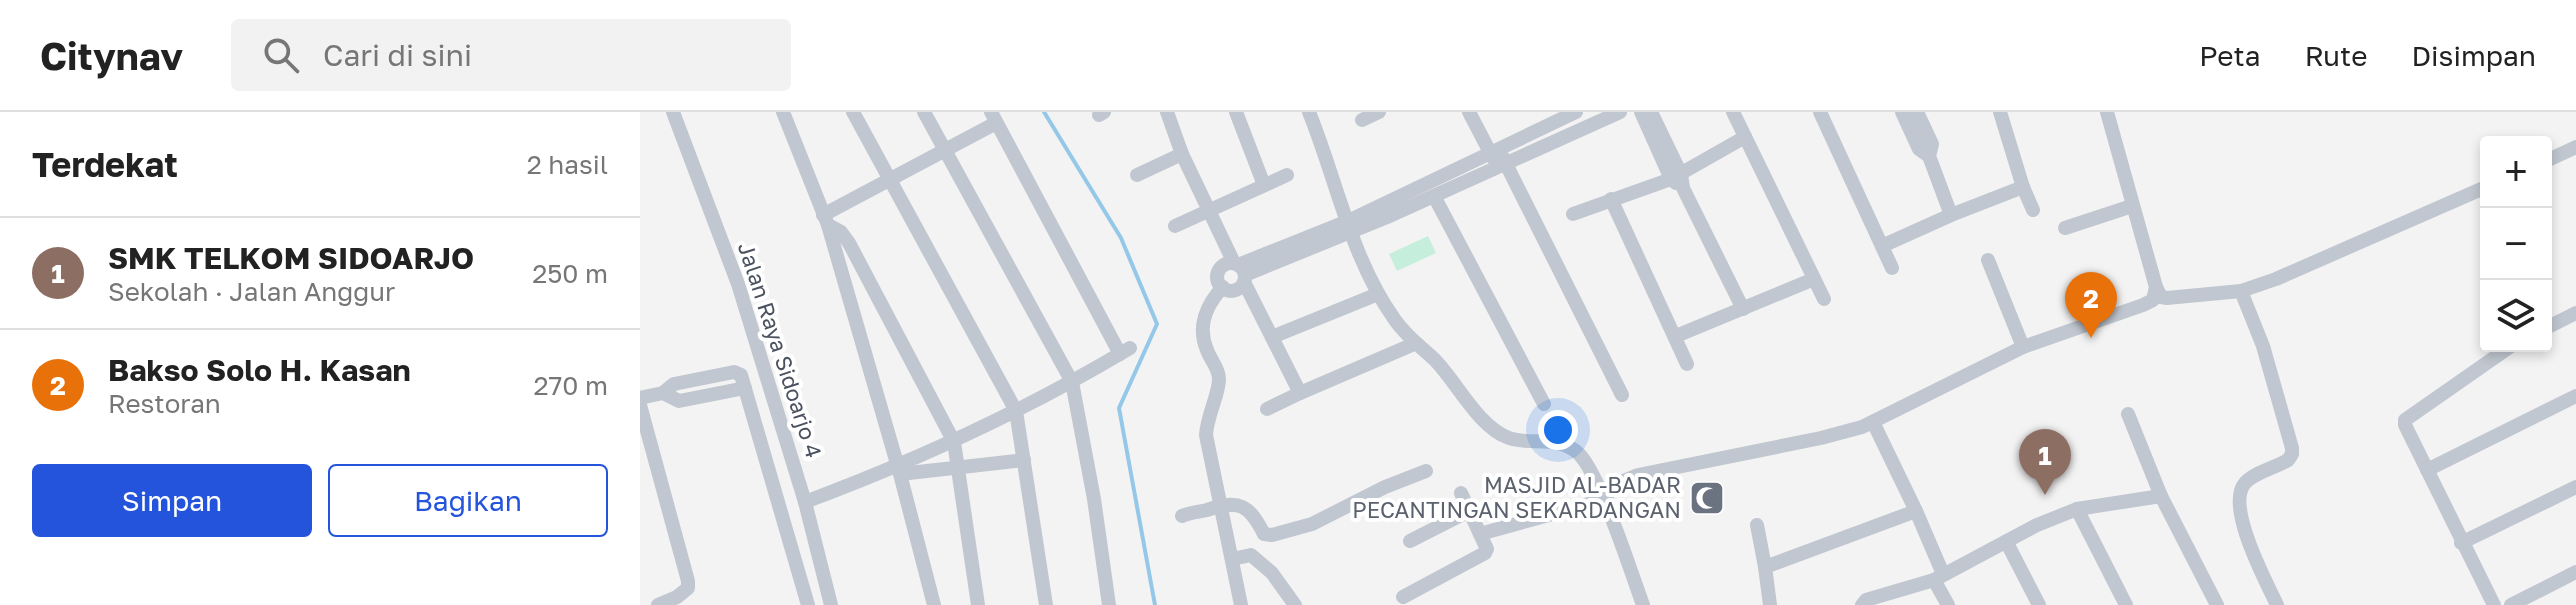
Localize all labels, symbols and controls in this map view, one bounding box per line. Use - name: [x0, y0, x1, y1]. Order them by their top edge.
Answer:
- search box: [231, 19, 791, 91]
- text: Citynav: [40, 33, 183, 78]
- icon: search: [259, 33, 303, 77]
- text: Cari di sini: [323, 37, 472, 73]
- text: Peta: [2199, 39, 2261, 72]
- text: Rute: [2305, 39, 2368, 72]
- text: Disimpan: [2412, 39, 2536, 72]
- map controls: [2480, 136, 2552, 352]
- button: +: [2480, 136, 2552, 208]
- text: Terdekat: [32, 144, 178, 184]
- text: 2 hasil: [527, 149, 608, 180]
- button: −: [2480, 208, 2552, 280]
- street label: Jalan Raya Sidoarjo 4: [733, 239, 828, 461]
- text: SMK TELKOM SIDOARJO: [108, 240, 474, 276]
- text: 1: [51, 258, 65, 289]
- text: 250 m: [532, 258, 608, 289]
- pin: 2: [2065, 272, 2117, 338]
- text: Sekolah · Jalan Anggur: [108, 276, 395, 307]
- button: layers: [2480, 280, 2552, 352]
- text: Bakso Solo H. Kasan: [108, 352, 411, 388]
- text: 2: [50, 370, 66, 401]
- text: 270 m: [534, 370, 608, 401]
- text: Restoran: [108, 388, 221, 419]
- your location: [1538, 410, 1578, 450]
- pin: 1: [2019, 429, 2071, 495]
- button: Simpan: [32, 464, 312, 537]
- button: Bagikan: [328, 464, 608, 537]
- place label: MASJID AL-BADAR PECANTINGAN SEKARDANGAN: [1352, 471, 1681, 523]
- mosque icon: MASJID AL-BADAR PECANTINGAN SEKARDANGAN: [1688, 479, 1726, 517]

